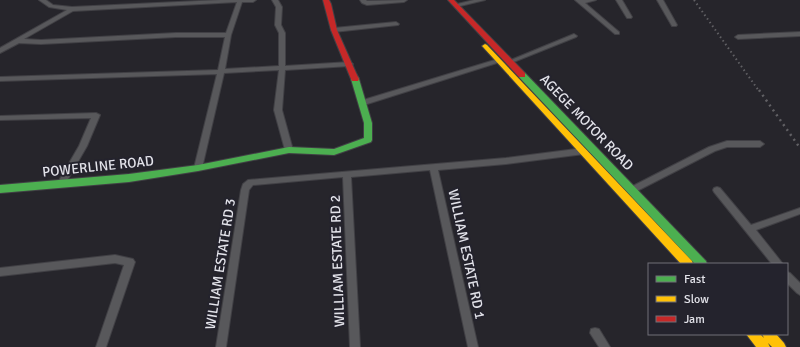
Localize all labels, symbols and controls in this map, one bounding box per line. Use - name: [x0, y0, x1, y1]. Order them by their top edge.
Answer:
- street label: AGEGE MOTOR ROAD: [536, 71, 637, 174]
- street label: POWERLINE ROAD: [41, 152, 155, 181]
- street label: WILLIAM ESTATE RD 1: [444, 188, 489, 321]
- street label: WILLIAM ESTATE RD 2: [327, 194, 348, 327]
- street label: WILLIAM ESTATE RD 3: [202, 197, 239, 331]
- legend: [648, 263, 788, 335]
- text: Fast: [684, 272, 705, 287]
- text: Slow: [684, 292, 709, 307]
- text: Jam: [684, 312, 705, 327]

